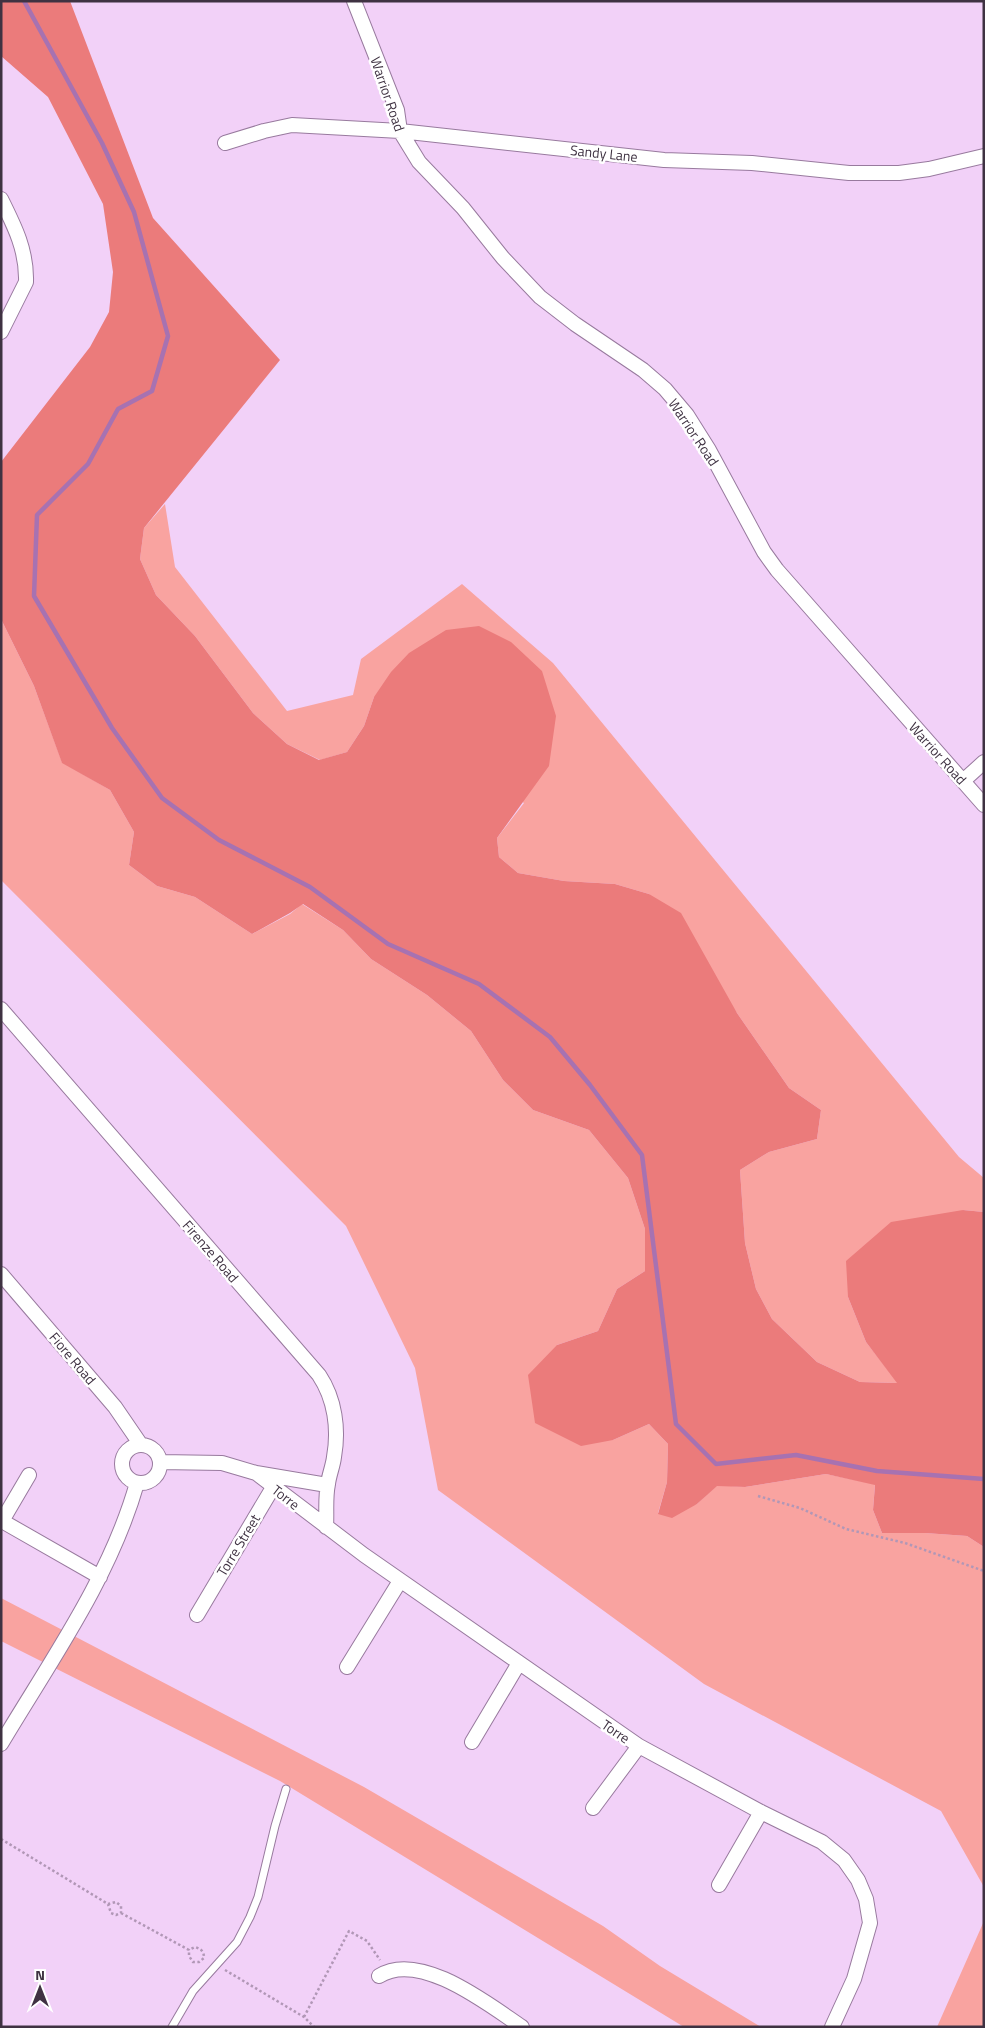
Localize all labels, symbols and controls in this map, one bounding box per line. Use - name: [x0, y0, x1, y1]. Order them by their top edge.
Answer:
- street label: Warrior Road: [365, 54, 411, 134]
- street label: Sandy Lane: [569, 139, 639, 167]
- street label: Warrior Road: [664, 394, 724, 470]
- street label: Warrior Road: [904, 717, 972, 789]
- street label: Firenze Road: [178, 1215, 244, 1287]
- street label: Fiore Road: [45, 1327, 101, 1389]
- street label: Torre: [268, 1479, 304, 1515]
- street label: Torre Street: [211, 1510, 265, 1580]
- street label: Torre: [598, 1714, 634, 1748]
- north arrow: [15, 1963, 65, 2013]
- text: N: [35, 1964, 45, 1985]

